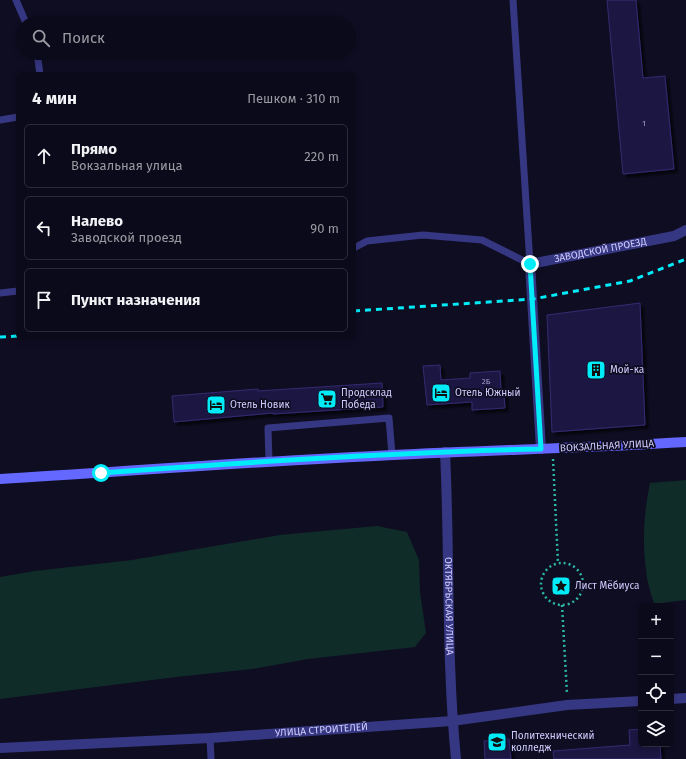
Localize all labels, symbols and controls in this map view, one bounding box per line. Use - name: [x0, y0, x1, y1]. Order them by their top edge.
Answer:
- search box: [16, 16, 356, 60]
- icon: search: [30, 27, 52, 49]
- text: Поиск: [62, 29, 105, 47]
- text: 4 мин: [32, 88, 77, 109]
- text: Пешком · 310 m: [247, 91, 340, 106]
- house number: 1: [642, 119, 646, 128]
- text: Прямо: [71, 140, 117, 158]
- icon: ahead: [33, 145, 55, 167]
- text: 220 m: [304, 149, 339, 164]
- text: Вокзальная улица: [71, 158, 183, 173]
- text: Налево: [71, 212, 123, 230]
- icon: left: [33, 217, 55, 239]
- text: 90 m: [310, 221, 339, 236]
- text: Заводской проезд: [71, 230, 182, 245]
- street label: ЗАВОДСКОЙ ПРОЕЗД: [553, 235, 648, 265]
- route end: [521, 255, 539, 273]
- icon: arrive: [33, 289, 55, 311]
- text: Пункт назначения: [71, 291, 200, 309]
- building icon: Мой-ка: [585, 359, 607, 381]
- place label: Мой-ка: [610, 364, 644, 376]
- house number: 2Б: [482, 377, 491, 386]
- hotel icon: Отель Южный: [430, 382, 452, 404]
- place label: Продсклад Победа: [341, 387, 392, 411]
- place label: Отель Южный: [455, 387, 520, 399]
- supermarket icon: Продсклад Победа: [316, 388, 338, 410]
- hotel icon: Отель Новик: [205, 394, 227, 416]
- place label: Отель Новик: [230, 399, 290, 411]
- street label: ВОКЗАЛЬНАЯ УЛИЦА: [560, 438, 655, 454]
- route start: [92, 464, 110, 482]
- street label: ОКТЯБРЬСКАЯ УЛИЦА: [442, 557, 456, 655]
- place icon: Лист Мёбиуса: [550, 575, 572, 597]
- place label: Лист Мёбиуса: [575, 579, 640, 592]
- map controls: [638, 603, 674, 747]
- button: +: [638, 603, 674, 639]
- button: −: [638, 639, 674, 675]
- button: locate: [638, 675, 674, 711]
- button: layers: [638, 711, 674, 747]
- street label: УЛИЦА СТРОИТЕЛЕЙ: [275, 720, 368, 739]
- place label: Политехнический колледж: [511, 730, 595, 754]
- school or university icon: Политехнический колледж: [486, 731, 508, 753]

